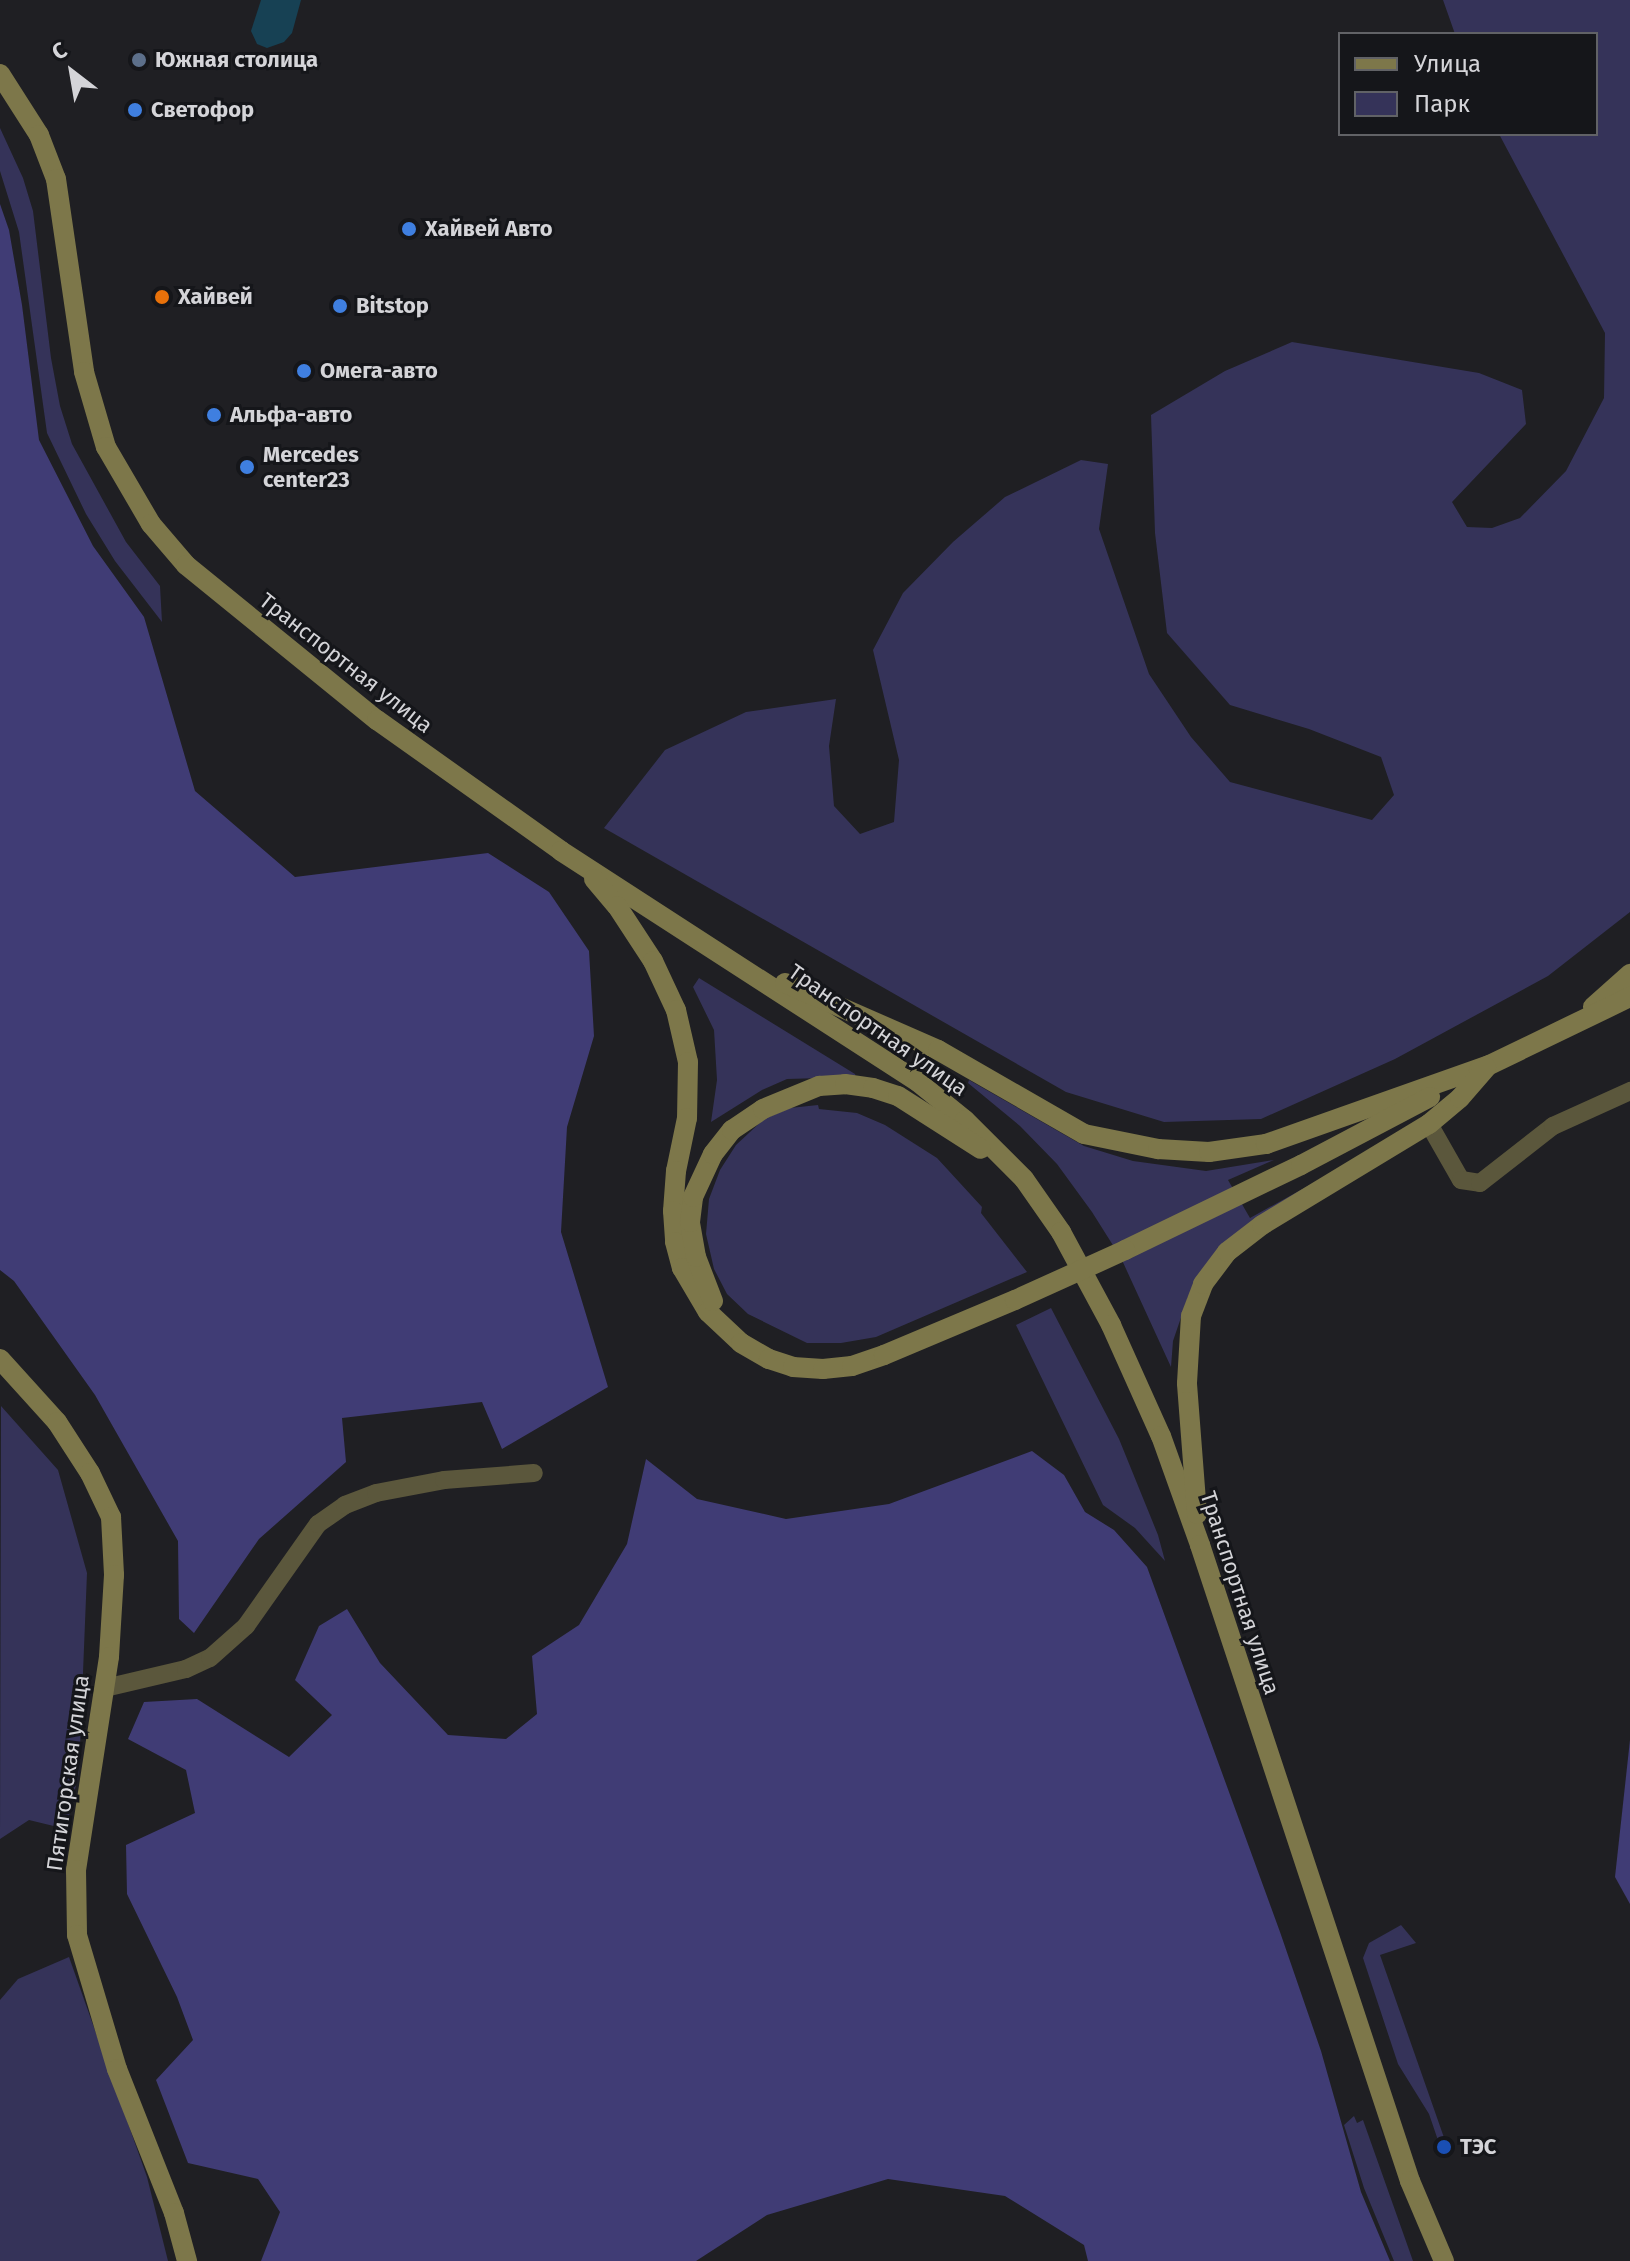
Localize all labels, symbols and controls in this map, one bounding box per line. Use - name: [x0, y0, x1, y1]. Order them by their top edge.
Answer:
- north arrow: [32, 32, 112, 112]
- legend: [1338, 32, 1598, 136]
- text: С: [47, 36, 72, 66]
- place label: Южная столица: [155, 47, 318, 73]
- text: Улица: [1414, 50, 1481, 78]
- marker: Южная столица: [130, 51, 148, 69]
- text: Парк: [1414, 90, 1470, 118]
- place label: Светофор: [151, 97, 254, 123]
- marker: Светофор: [126, 101, 144, 119]
- place label: Хайвей Авто: [425, 216, 553, 242]
- marker: Хайвей Авто: [400, 220, 418, 238]
- place label: Хайвей: [178, 284, 253, 310]
- marker: Хайвей: [153, 288, 171, 306]
- place label: Bitstop: [356, 293, 429, 319]
- marker: Bitstop: [331, 297, 349, 315]
- place label: Омега-авто: [320, 358, 438, 384]
- marker: Омега-авто: [295, 362, 313, 380]
- place label: Альфа-авто: [230, 402, 352, 428]
- marker: Альфа-авто: [205, 406, 223, 424]
- place label: Mercedes center23: [263, 441, 359, 492]
- marker: Mercedes center23: [238, 458, 256, 476]
- street label: Транспортная улица: [254, 587, 438, 739]
- street label: Транспортная улица: [783, 958, 973, 1102]
- street label: Транспортная улица: [1195, 1488, 1285, 1698]
- street label: Пятигорская улица: [41, 1673, 95, 1873]
- place label: ТЭС: [1460, 2134, 1496, 2160]
- marker: ТЭС: [1435, 2138, 1453, 2156]

